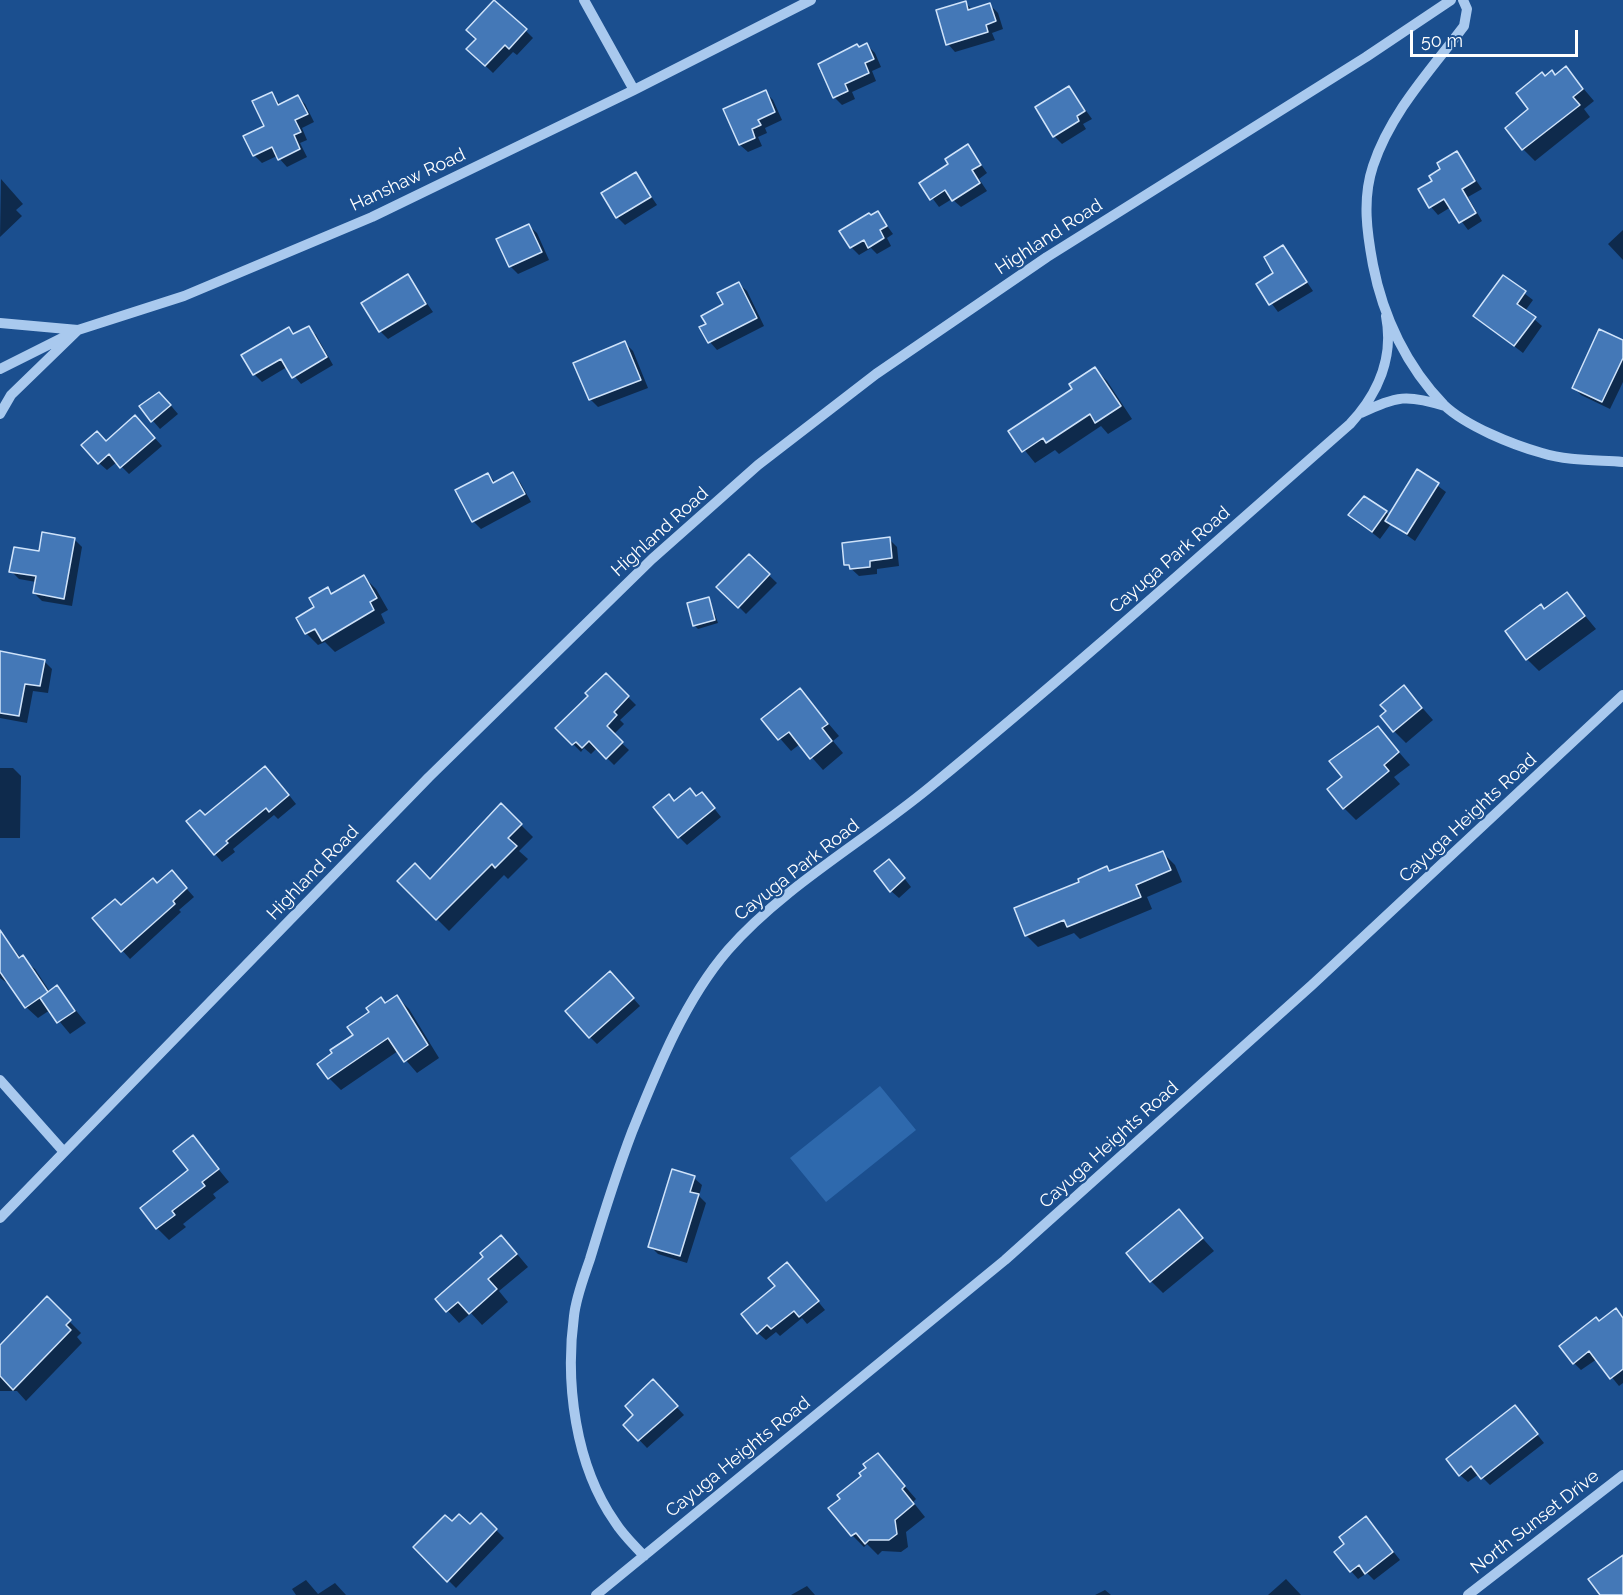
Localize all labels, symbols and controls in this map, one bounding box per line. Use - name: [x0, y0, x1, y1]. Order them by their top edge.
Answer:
- scale bar: [1413, 18, 1581, 56]
- text: 50 m: [1421, 30, 1463, 51]
- street label: Hanshaw Road: [347, 144, 469, 216]
- street label: Highland Road: [992, 194, 1106, 280]
- street label: Highland Road: [607, 483, 713, 581]
- street label: Cayuga Park Road: [1105, 502, 1235, 618]
- street label: Cayuga Heights Road: [1395, 749, 1541, 887]
- street label: Cayuga Park Road: [730, 815, 864, 925]
- street label: Highland Road: [263, 821, 363, 925]
- street label: Cayuga Heights Road: [1035, 1077, 1183, 1213]
- street label: Cayuga Heights Road: [661, 1392, 815, 1522]
- street label: North Sunset Drive: [1467, 1465, 1603, 1579]

